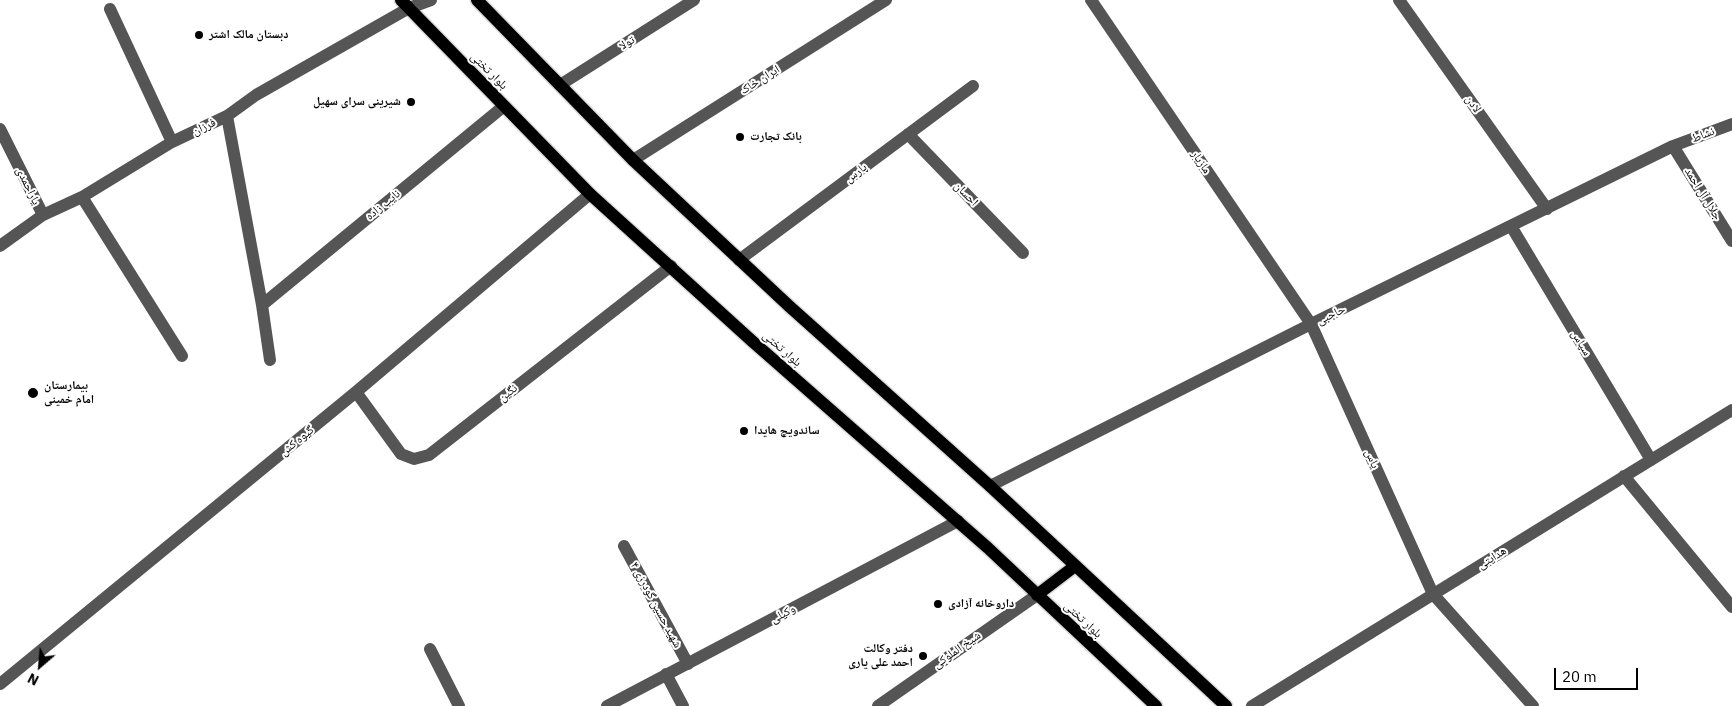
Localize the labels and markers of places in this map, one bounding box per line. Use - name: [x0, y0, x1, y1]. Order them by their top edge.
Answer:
- place label: دبستان مالک اشتر: [209, 28, 288, 42]
- marker: دبستان مالک اشتر: [193, 29, 205, 41]
- place label: شیرینی سرای سهیل: [313, 95, 401, 109]
- marker: شیرینی سرای سهیل: [405, 96, 417, 108]
- place label: بانک تجارت: [750, 130, 802, 144]
- marker: بانک تجارت: [734, 131, 746, 143]
- place label: بیمارستان امام خمینی: [44, 379, 94, 407]
- marker: بیمارستان امام خمینی: [26, 386, 40, 400]
- place label: ساندویچ هایدا: [754, 424, 820, 438]
- marker: ساندویچ هایدا: [738, 425, 750, 437]
- place label: داروخانه آزادی: [948, 597, 1014, 611]
- marker: داروخانه آزادی: [932, 598, 944, 610]
- place label: دفتر وکالت احمد علی یاری: [848, 642, 913, 670]
- marker: دفتر وکالت احمد علی یاری: [917, 650, 929, 662]

